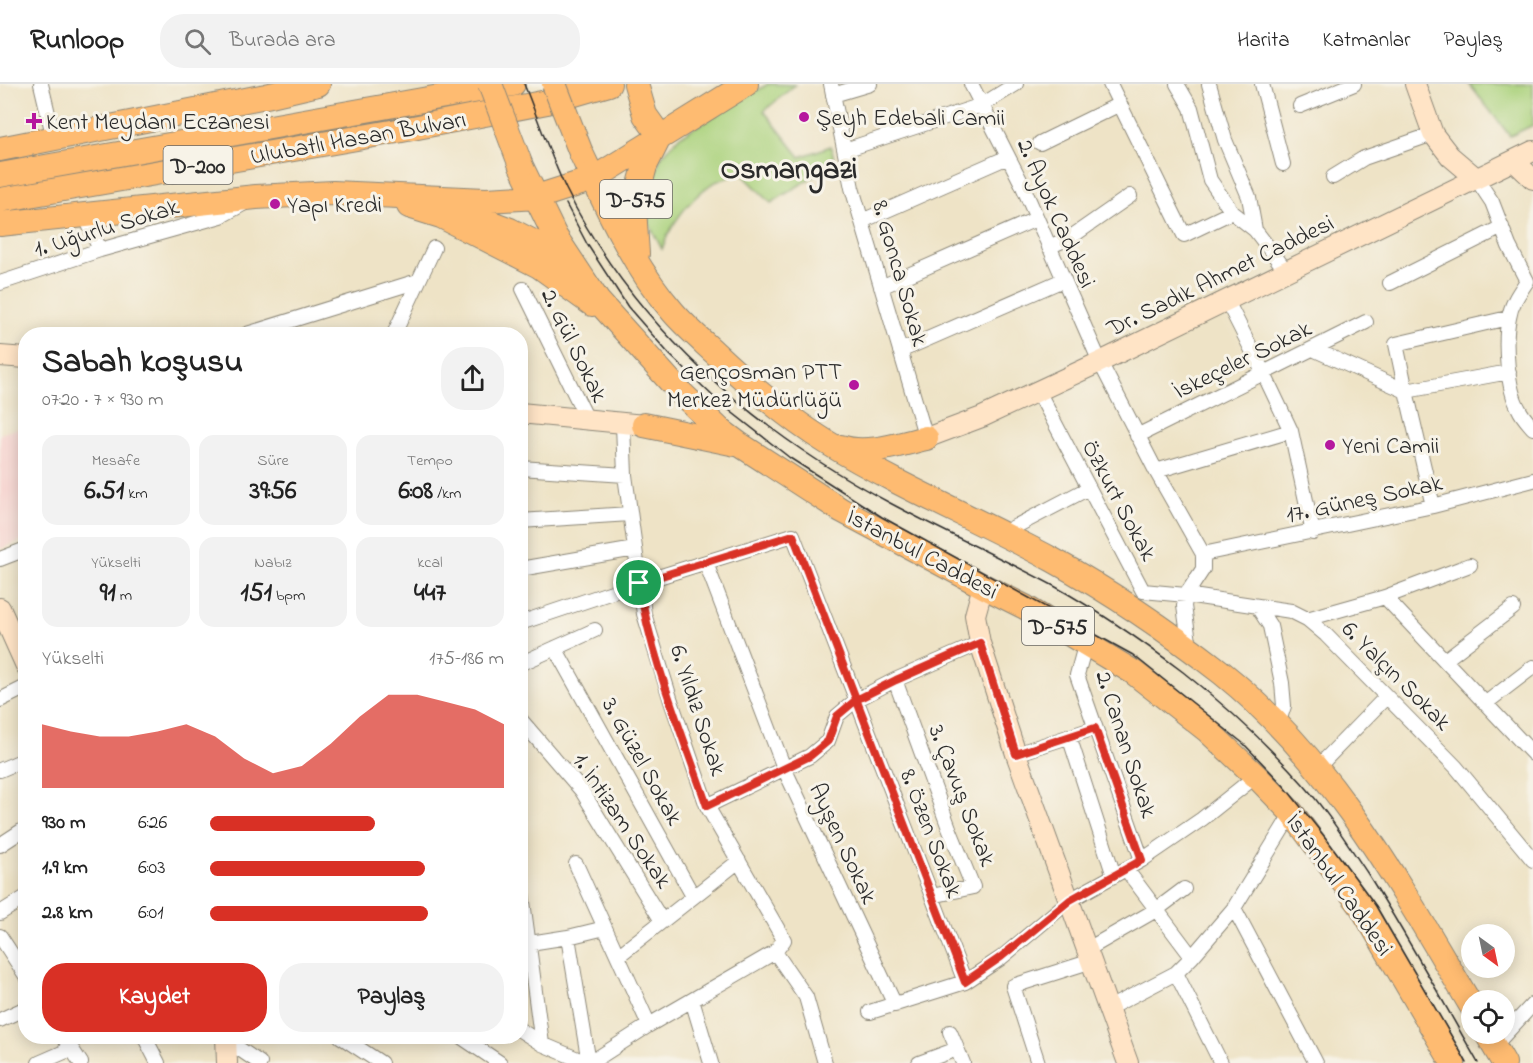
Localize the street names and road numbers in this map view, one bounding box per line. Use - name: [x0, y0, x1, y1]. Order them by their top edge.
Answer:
- street label: Ulubatlı Hasan Bulvarı: [248, 103, 469, 176]
- street label: 2. Ayok Caddesi: [1005, 134, 1103, 295]
- road number: D-200: [164, 146, 232, 184]
- road number: D-575: [600, 180, 672, 218]
- street label: 1. Uğurlu Sokak: [30, 191, 184, 268]
- street label: 8. Gonca Sokak: [861, 197, 936, 351]
- street label: Dr. Sadık Ahmet Caddesi: [1101, 207, 1341, 348]
- street label: 2. Gül Sokak: [530, 283, 616, 409]
- street label: İskeçeler Sokak: [1168, 312, 1319, 410]
- street label: Özkurt Sokak: [1071, 434, 1165, 568]
- street label: 17. Güneş Sokak: [1283, 467, 1446, 534]
- street label: İstanbul Caddesi: [840, 500, 1004, 610]
- road number: D-575: [1022, 607, 1094, 645]
- street label: 6. Yalçın Sokak: [1332, 614, 1459, 740]
- street label: 6. Yıldız Sokak: [659, 641, 734, 781]
- street label: 2. Canan Sokak: [1084, 667, 1165, 823]
- street label: 3. Güzel Sokak: [591, 692, 691, 833]
- street label: 3. Çavuş Sokak: [918, 720, 1004, 872]
- street label: 1. İntizam Sokak: [562, 746, 680, 897]
- street label: 8. Özen Sokak: [889, 764, 970, 904]
- street label: Ayşen Sokak: [797, 778, 885, 911]
- street label: İstanbul Caddesi: [1276, 807, 1400, 964]

